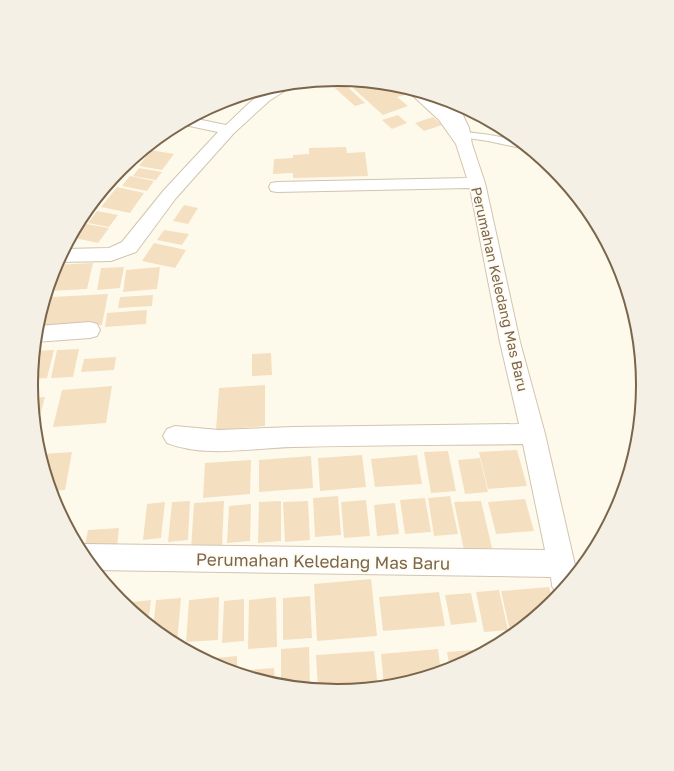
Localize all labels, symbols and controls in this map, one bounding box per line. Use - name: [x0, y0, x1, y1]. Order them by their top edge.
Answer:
- street label: Perumahan Keledang Mas Baru: [468, 185, 532, 393]
- street label: Perumahan Keledang Mas Baru: [196, 548, 450, 574]

